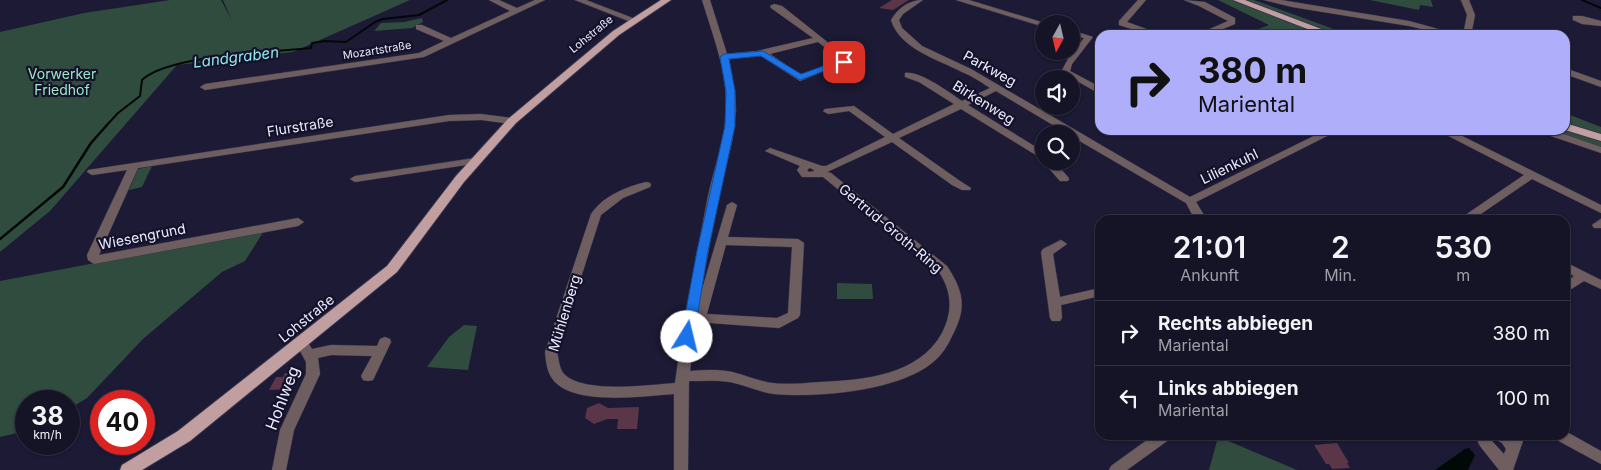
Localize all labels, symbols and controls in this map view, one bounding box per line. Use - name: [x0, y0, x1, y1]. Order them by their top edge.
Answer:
- street label: Lohstraße: [566, 12, 616, 56]
- north arrow: [1035, 15, 1080, 60]
- map controls: [1035, 15, 1080, 170]
- street label: Mozartstraße: [342, 38, 412, 62]
- pin: [823, 41, 865, 83]
- water label: Landgraben: [192, 42, 280, 72]
- street label: Parkweg: [961, 47, 1019, 89]
- icon: arrive: [830, 48, 858, 76]
- text: 380 m: [1198, 49, 1307, 91]
- icon: right: [1115, 50, 1180, 115]
- park label: Vorwerker Friedhof: [28, 65, 96, 98]
- button: sound: [1035, 70, 1080, 115]
- street label: Birkenweg: [950, 76, 1018, 128]
- text: Mariental: [1198, 91, 1295, 117]
- street label: Flurstraße: [266, 112, 334, 140]
- button: search: [1035, 125, 1080, 170]
- street label: Lilienkuhl: [1197, 145, 1261, 187]
- street label: Gertrud-Groth-Ring: [836, 180, 946, 276]
- street label: Wiesengrund: [97, 219, 187, 253]
- text: 21:01: [1173, 229, 1246, 265]
- text: 2: [1331, 229, 1350, 265]
- text: 530: [1434, 229, 1492, 265]
- text: Ankunft: [1180, 265, 1239, 285]
- text: Min.: [1324, 265, 1357, 285]
- text: m: [1456, 265, 1470, 285]
- street label: Mühlenberg: [544, 273, 584, 353]
- street label: Lohstraße: [275, 290, 337, 346]
- position arrow: [660, 310, 712, 362]
- text: Rechts abbiegen: [1158, 312, 1313, 335]
- icon: right: [1115, 319, 1143, 347]
- text: 380 m: [1493, 322, 1550, 345]
- text: Mariental: [1158, 335, 1229, 355]
- street label: Hohlweg: [261, 363, 303, 433]
- text: Links abbiegen: [1158, 377, 1299, 400]
- icon: left: [1115, 384, 1143, 412]
- text: 100 m: [1496, 387, 1550, 410]
- speed limit sign: 40: [90, 390, 155, 455]
- text: Mariental: [1158, 400, 1229, 420]
- text: 38: [31, 401, 64, 431]
- text: km/h: [33, 427, 62, 442]

